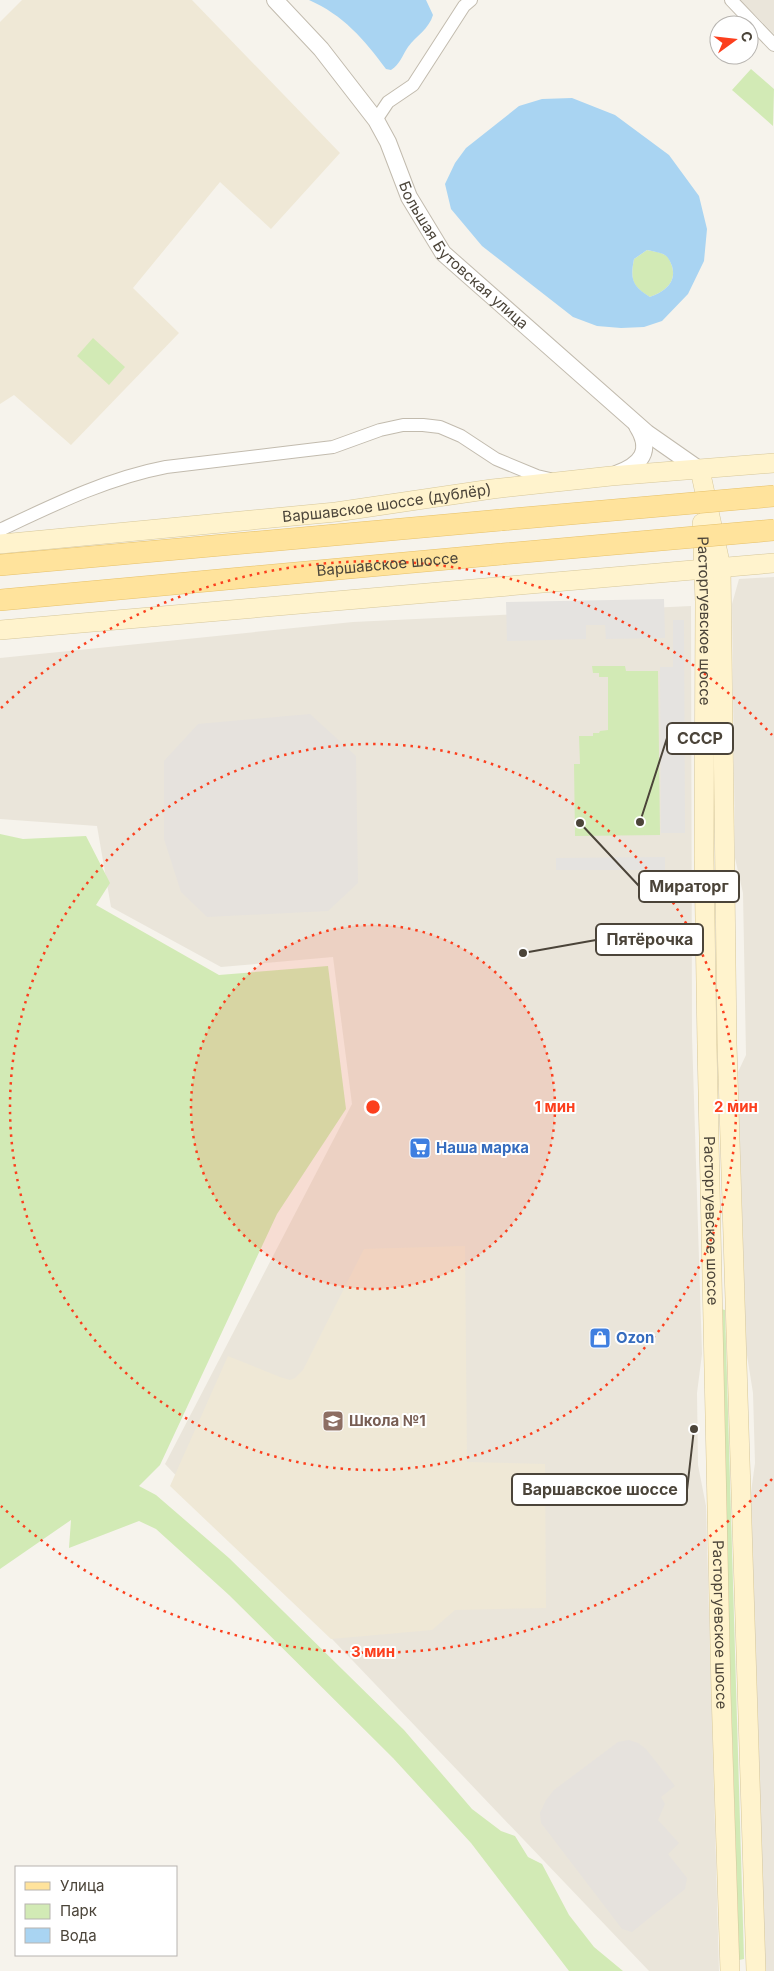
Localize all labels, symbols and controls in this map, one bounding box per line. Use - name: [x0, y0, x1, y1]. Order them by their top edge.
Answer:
- north arrow: [709, 15, 759, 65]
- text: С: [737, 29, 757, 44]
- street label: Большая Бутовская улица: [395, 179, 533, 333]
- street label: Варшавское шоссе (дублёр): [281, 479, 492, 526]
- street label: Расторгуевское шоссе: [694, 536, 715, 706]
- street label: Варшавское шоссе: [316, 548, 459, 580]
- callout: СССР: [667, 723, 733, 754]
- text: СССР: [677, 728, 723, 748]
- callout: Мираторг: [639, 871, 739, 902]
- text: Мираторг: [649, 876, 729, 896]
- callout: Пятёрочка: [596, 924, 703, 955]
- text: Пятёрочка: [607, 929, 693, 949]
- text: 1 мин: [535, 1097, 575, 1116]
- text: 2 мин: [714, 1097, 758, 1116]
- centre of rings: [364, 1098, 382, 1116]
- supermarket icon: Наша марка: [408, 1136, 432, 1160]
- street label: Расторгуевское шоссе: [700, 1136, 723, 1306]
- place label: Наша марка: [436, 1138, 529, 1157]
- shop icon: Ozon: [588, 1326, 612, 1350]
- place label: Ozon: [616, 1328, 654, 1347]
- school or university icon: Школа №1: [321, 1409, 345, 1433]
- place label: Школа №1: [349, 1411, 426, 1430]
- callout: Варшавское шоссе: [512, 1474, 687, 1505]
- text: Варшавское шоссе: [522, 1479, 678, 1499]
- street label: Расторгуевское шоссе: [709, 1540, 732, 1710]
- text: 3 мин: [351, 1642, 395, 1661]
- legend: [15, 1866, 178, 1956]
- text: Улица: [60, 1876, 104, 1895]
- text: Парк: [60, 1901, 97, 1920]
- text: Вода: [60, 1926, 97, 1945]

